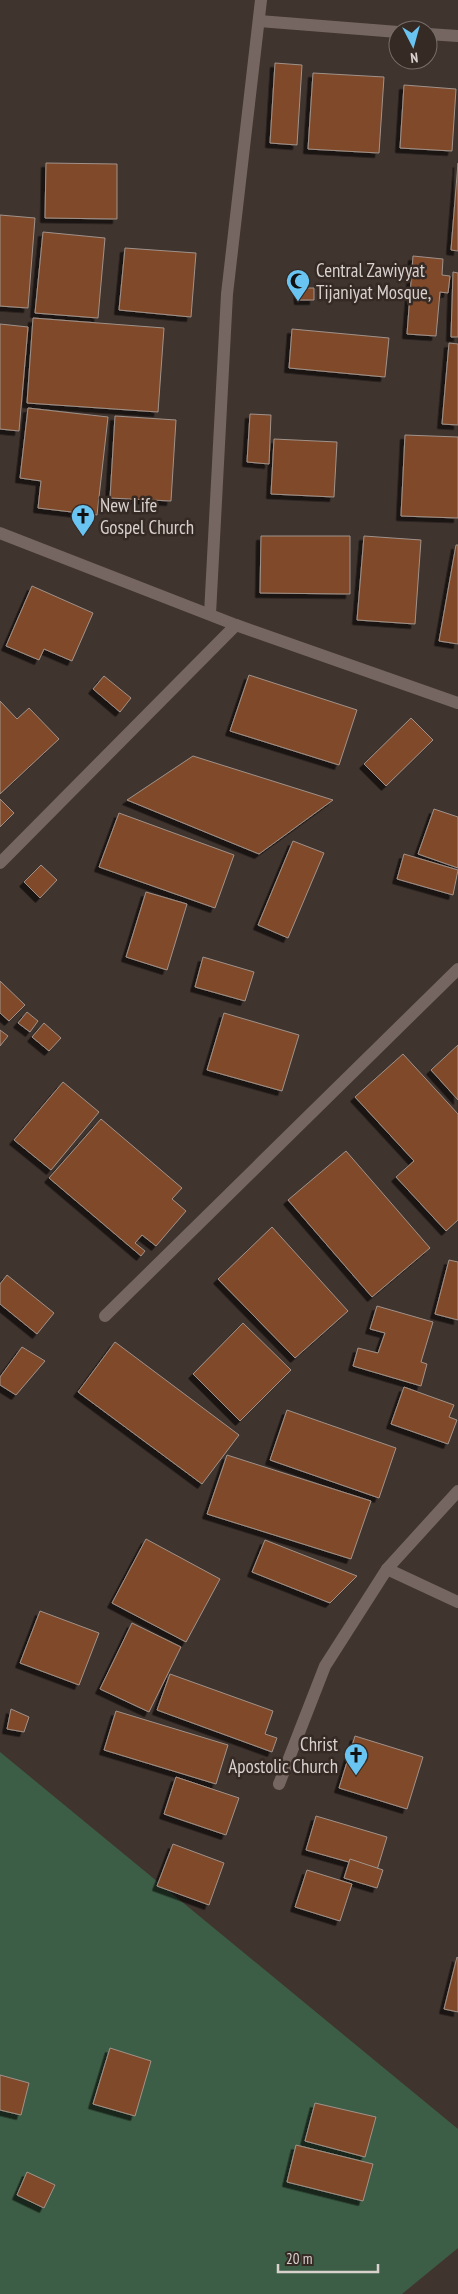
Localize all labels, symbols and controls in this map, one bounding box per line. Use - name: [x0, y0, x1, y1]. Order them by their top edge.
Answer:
- north arrow: [388, 20, 438, 70]
- text: N: [410, 49, 419, 67]
- place label: Central Zawiyyat Tijaniyat Mosque,: [316, 258, 431, 304]
- mosque icon: Central Zawiyyat Tijaniyat Mosque,: [285, 268, 311, 302]
- place label: New Life Gospel Church: [100, 493, 194, 539]
- church icon: New Life Gospel Church: [70, 503, 96, 537]
- place label: Christ Apostolic Church: [228, 1732, 339, 1778]
- church icon: Christ Apostolic Church: [343, 1742, 369, 1776]
- scale bar: [278, 2242, 378, 2274]
- text: 20 m: [286, 2249, 312, 2268]

